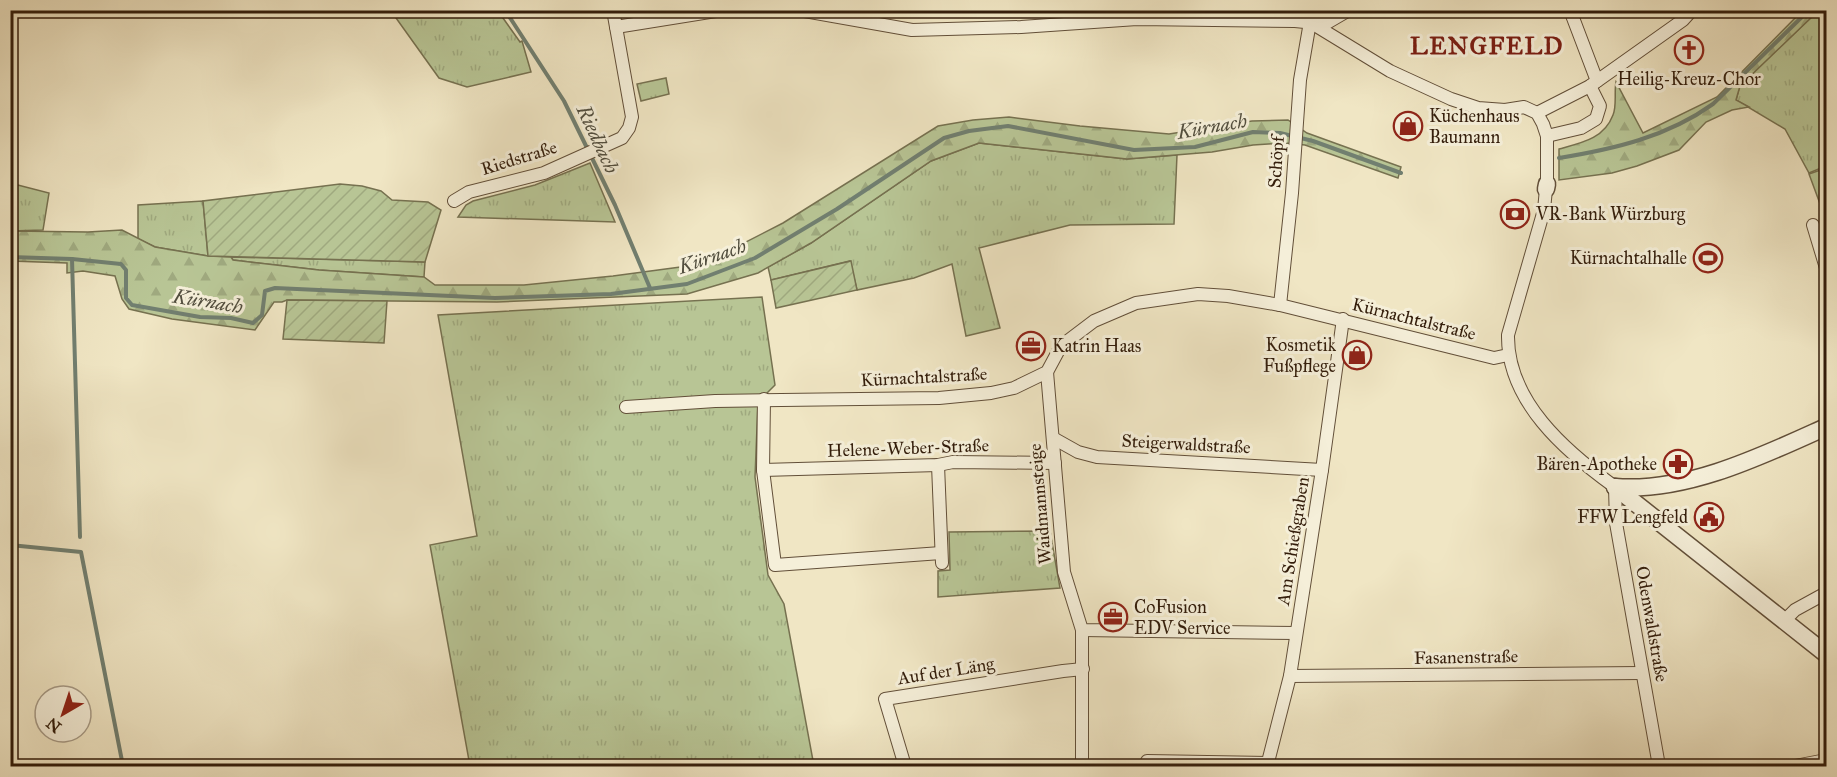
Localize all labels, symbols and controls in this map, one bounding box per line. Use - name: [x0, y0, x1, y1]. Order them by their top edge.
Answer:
- district label: LENGFELD: [1410, 31, 1564, 61]
- church icon: Heilig-Kreuz-Chor: [1673, 34, 1705, 66]
- place label: Heilig-Kreuz-Chor: [1617, 68, 1761, 91]
- water label: Riedbach: [571, 100, 624, 177]
- place label: Küchenhaus Baumann: [1429, 105, 1520, 148]
- water label: Kürnach: [1174, 108, 1249, 144]
- shop icon: Küchenhaus Baumann: [1392, 110, 1424, 142]
- street label: Schöpf: [1263, 132, 1289, 189]
- street label: Riedstraße: [478, 136, 560, 180]
- bank icon: VR-Bank Würzburg: [1499, 198, 1531, 230]
- place label: VR-Bank Würzburg: [1535, 203, 1686, 226]
- water label: Kürnach: [674, 233, 749, 279]
- sports icon: Kürnachtalhalle: [1692, 242, 1724, 274]
- place label: Kürnachtalhalle: [1570, 247, 1687, 269]
- water label: Kürnach: [170, 283, 245, 318]
- street label: Kürnachtalstraße: [1350, 293, 1478, 345]
- office icon: Katrin Haas: [1015, 330, 1047, 362]
- place label: Kosmetik Fußpflege: [1263, 334, 1337, 378]
- place label: Katrin Haas: [1052, 335, 1141, 357]
- shop icon: Kosmetik Fußpflege: [1341, 339, 1373, 371]
- street label: Kürnachtalstraße: [860, 363, 988, 391]
- street label: Steigerwaldstraße: [1121, 430, 1251, 459]
- street label: Helene-Weber-Straße: [827, 434, 989, 462]
- street label: Waidmannsteige: [1024, 443, 1057, 565]
- pharmacy icon: Bären-Apotheke: [1662, 448, 1694, 480]
- place label: Bären-Apotheke: [1536, 453, 1657, 475]
- street label: Am Schießgraben: [1272, 475, 1315, 608]
- public building icon: FFW Lengfeld: [1693, 501, 1725, 533]
- place label: FFW Lengfeld: [1577, 506, 1688, 529]
- street label: Odenwaldstraße: [1631, 564, 1673, 684]
- place label: CoFusion EDV Service: [1134, 596, 1231, 639]
- office icon: CoFusion EDV Service: [1097, 601, 1129, 633]
- street label: Fasanenstraße: [1414, 645, 1518, 669]
- street label: Auf der Läng: [895, 652, 997, 691]
- north arrow: [33, 684, 93, 744]
- text: N: [42, 713, 65, 737]

